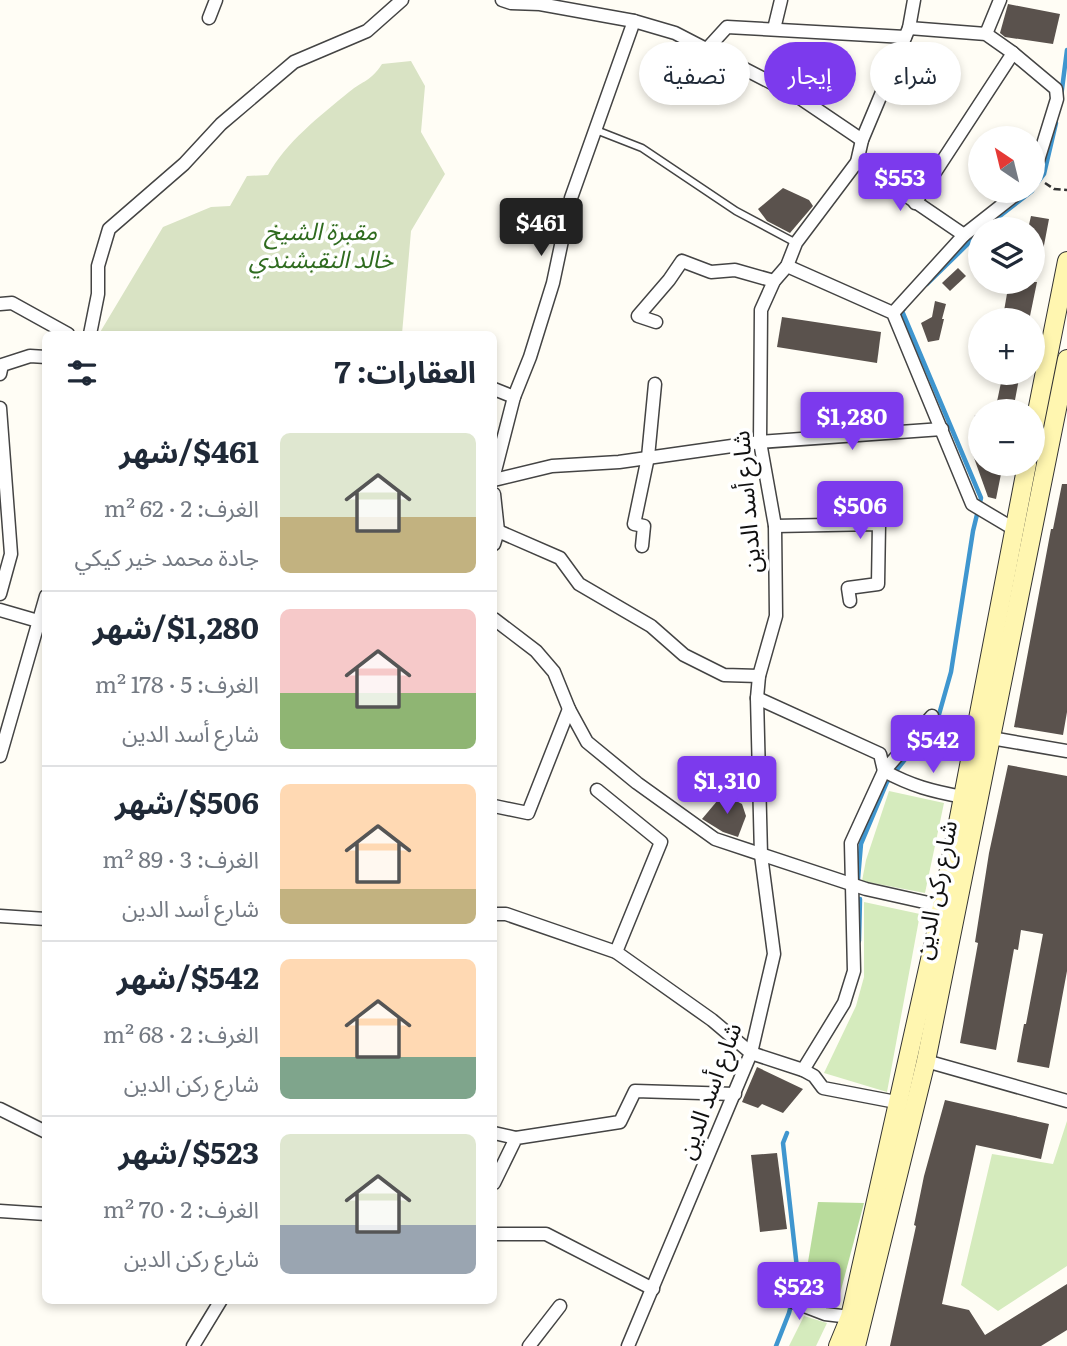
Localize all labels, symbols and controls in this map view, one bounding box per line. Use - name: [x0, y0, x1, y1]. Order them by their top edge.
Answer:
- chip: تصفية: [639, 42, 750, 105]
- chip: إيجار: [764, 42, 856, 105]
- chip: شراء: [870, 42, 961, 105]
- north arrow: [968, 126, 1045, 203]
- map controls: [968, 126, 1045, 476]
- pin: $553: [859, 154, 941, 213]
- text: $553: [874, 159, 926, 193]
- pin: $461: [500, 198, 582, 258]
- text: $461: [516, 204, 566, 238]
- park label: مقبرة الشيخ خالد النقبشندي: [249, 212, 394, 279]
- button: layers: [968, 217, 1045, 294]
- button: +: [968, 308, 1045, 385]
- text: العقارات: 7: [334, 348, 476, 392]
- icon: filters: [63, 354, 101, 392]
- pin: $1,280: [795, 392, 909, 452]
- text: $1,280: [817, 398, 887, 432]
- button: −: [968, 399, 1045, 476]
- text: $461/شهر: [119, 428, 259, 472]
- street label: شارع أسد الدين: [721, 429, 770, 575]
- icon: home: [336, 461, 420, 545]
- pin: $506: [819, 482, 901, 541]
- text: $506: [833, 487, 887, 521]
- text: الغرف: 2 · 62 m²: [104, 490, 259, 524]
- text: جادة محمد خير كيكي: [75, 539, 259, 573]
- text: $1,280/شهر: [93, 604, 259, 648]
- icon: home: [336, 637, 420, 721]
- text: الغرف: 5 · 178 m²: [95, 666, 259, 700]
- text: شارع أسد الدين: [122, 715, 259, 749]
- pin: $542: [892, 716, 974, 775]
- text: $542: [907, 721, 959, 755]
- pin: $1,310: [670, 756, 784, 816]
- text: $1,310: [693, 762, 761, 796]
- text: $506/شهر: [115, 779, 259, 823]
- icon: home: [336, 812, 420, 896]
- street label: شارع ركن الدين: [903, 817, 966, 962]
- text: الغرف: 3 · 89 m²: [102, 841, 259, 875]
- text: شارع أسد الدين: [122, 890, 259, 924]
- text: $542/شهر: [117, 954, 259, 998]
- icon: home: [336, 987, 420, 1071]
- text: الغرف: 2 · 68 m²: [103, 1016, 259, 1050]
- street label: شارع أسد الدين: [667, 1017, 750, 1164]
- text: شارع ركن الدين: [124, 1065, 259, 1099]
- text: $523/شهر: [118, 1129, 259, 1173]
- icon: home: [336, 1162, 420, 1246]
- text: الغرف: 2 · 70 m²: [103, 1191, 259, 1225]
- text: شارع ركن الدين: [124, 1240, 259, 1274]
- pin: $523: [758, 1262, 840, 1322]
- text: $523: [773, 1268, 825, 1302]

